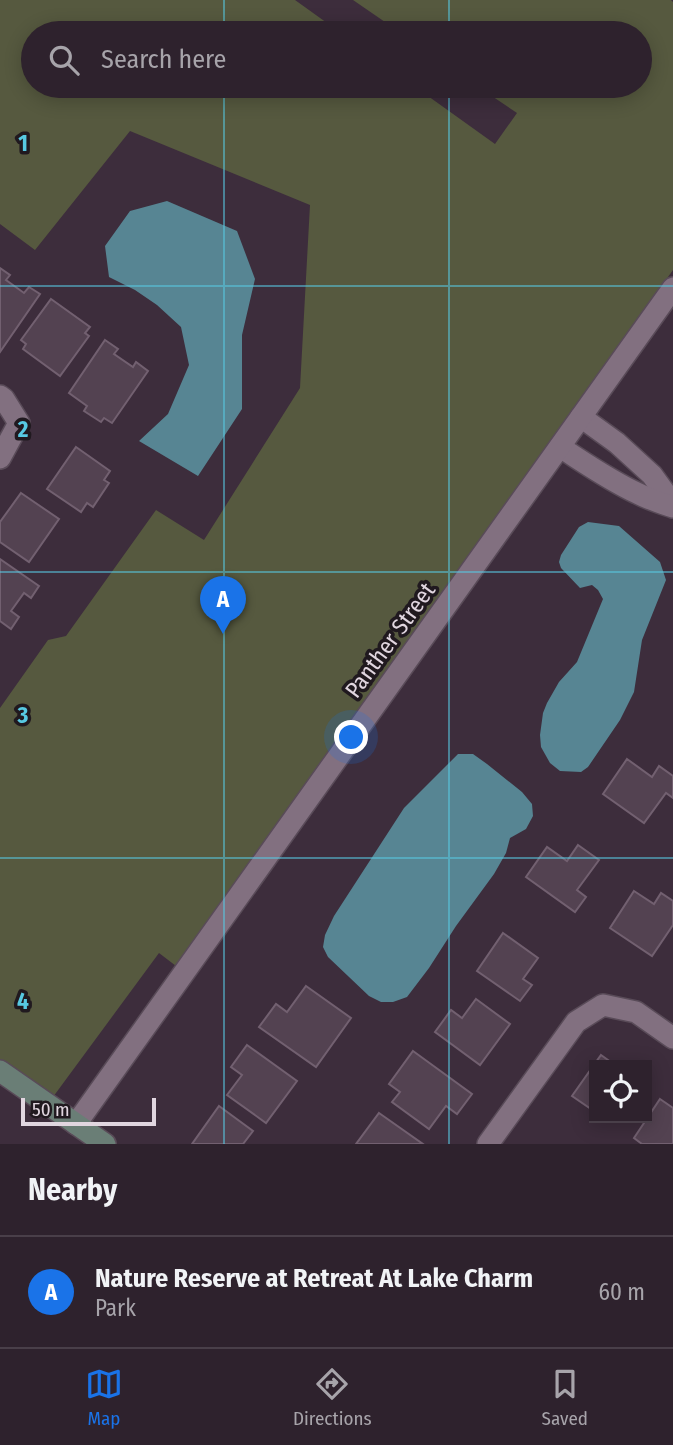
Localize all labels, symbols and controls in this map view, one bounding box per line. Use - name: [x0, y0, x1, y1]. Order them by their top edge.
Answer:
- search box: [21, 21, 652, 98]
- icon: search: [45, 41, 83, 79]
- text: Search here: [101, 44, 226, 75]
- text: 1: [18, 129, 28, 157]
- text: 2: [17, 415, 29, 443]
- pin: A: [200, 576, 246, 634]
- street label: Panther Street: [339, 577, 441, 703]
- text: 3: [17, 701, 29, 729]
- your location: [334, 720, 368, 754]
- text: 4: [17, 987, 29, 1015]
- map controls: [589, 1060, 652, 1123]
- button: locate: [589, 1060, 652, 1123]
- scale bar: [21, 1095, 156, 1127]
- text: 50 m: [32, 1098, 70, 1121]
- text: Nearby: [28, 1172, 117, 1208]
- text: Nature Reserve at Retreat At Lake Charm: [95, 1263, 533, 1294]
- text: A: [45, 1278, 57, 1306]
- text: 60 m: [599, 1278, 645, 1306]
- text: Park: [95, 1294, 136, 1322]
- tab: Map: [85, 1365, 123, 1430]
- tab: Directions: [293, 1365, 372, 1430]
- tab: Saved: [542, 1365, 588, 1430]

